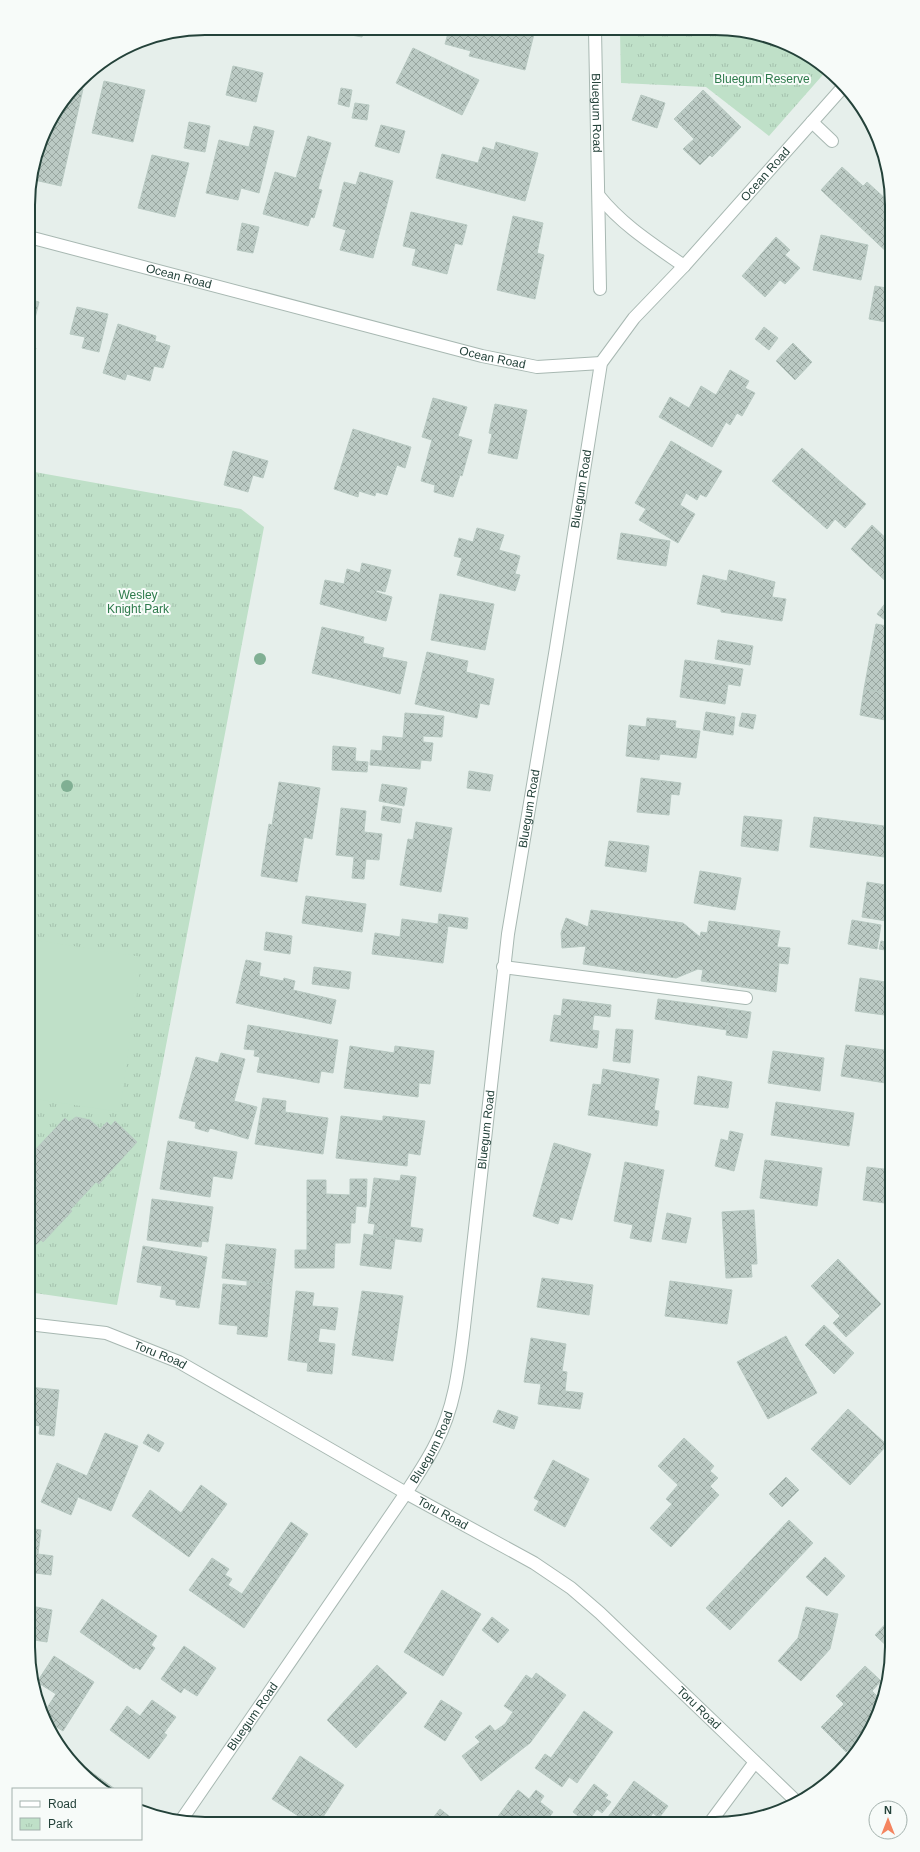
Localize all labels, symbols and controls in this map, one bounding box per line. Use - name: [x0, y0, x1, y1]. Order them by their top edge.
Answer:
- park label: Bluegum Reserve: [714, 72, 810, 86]
- street label: Bluegum Road: [589, 73, 604, 153]
- street label: Ocean Road: [738, 145, 793, 204]
- street label: Ocean Road: [145, 261, 213, 292]
- street label: Ocean Road: [458, 343, 527, 372]
- street label: Bluegum Road: [568, 449, 594, 529]
- park label: Wesley Knight Park: [107, 588, 170, 616]
- street label: Bluegum Road: [516, 768, 543, 849]
- street label: Bluegum Road: [475, 1089, 497, 1170]
- street label: Toru Road: [132, 1338, 189, 1372]
- street label: Bluegum Road: [407, 1409, 456, 1486]
- street label: Toru Road: [415, 1494, 470, 1533]
- street label: Bluegum Road: [224, 1680, 281, 1753]
- street label: Toru Road: [674, 1684, 724, 1732]
- legend: [12, 1788, 142, 1840]
- text: Road: [48, 1797, 77, 1811]
- north arrow: [868, 1800, 908, 1840]
- text: N: [884, 1804, 892, 1816]
- text: Park: [48, 1817, 74, 1831]

